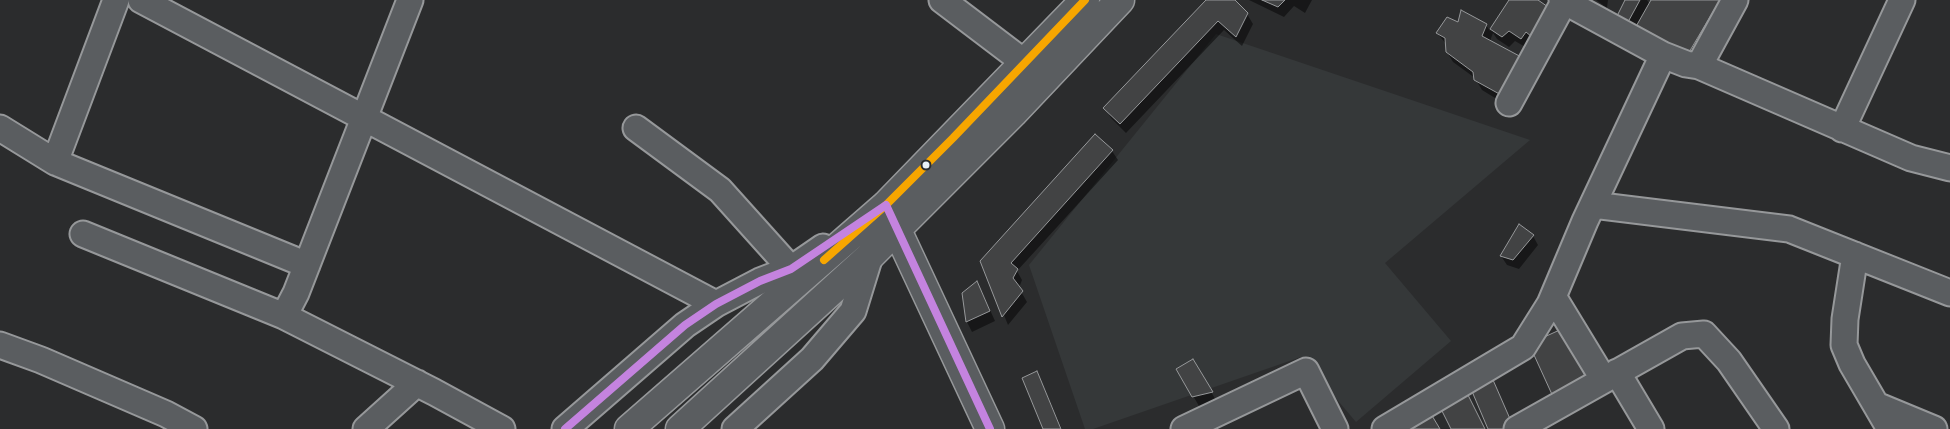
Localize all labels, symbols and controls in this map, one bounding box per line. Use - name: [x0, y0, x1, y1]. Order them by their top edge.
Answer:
- unlabelled marker: [921, 160, 931, 170]

